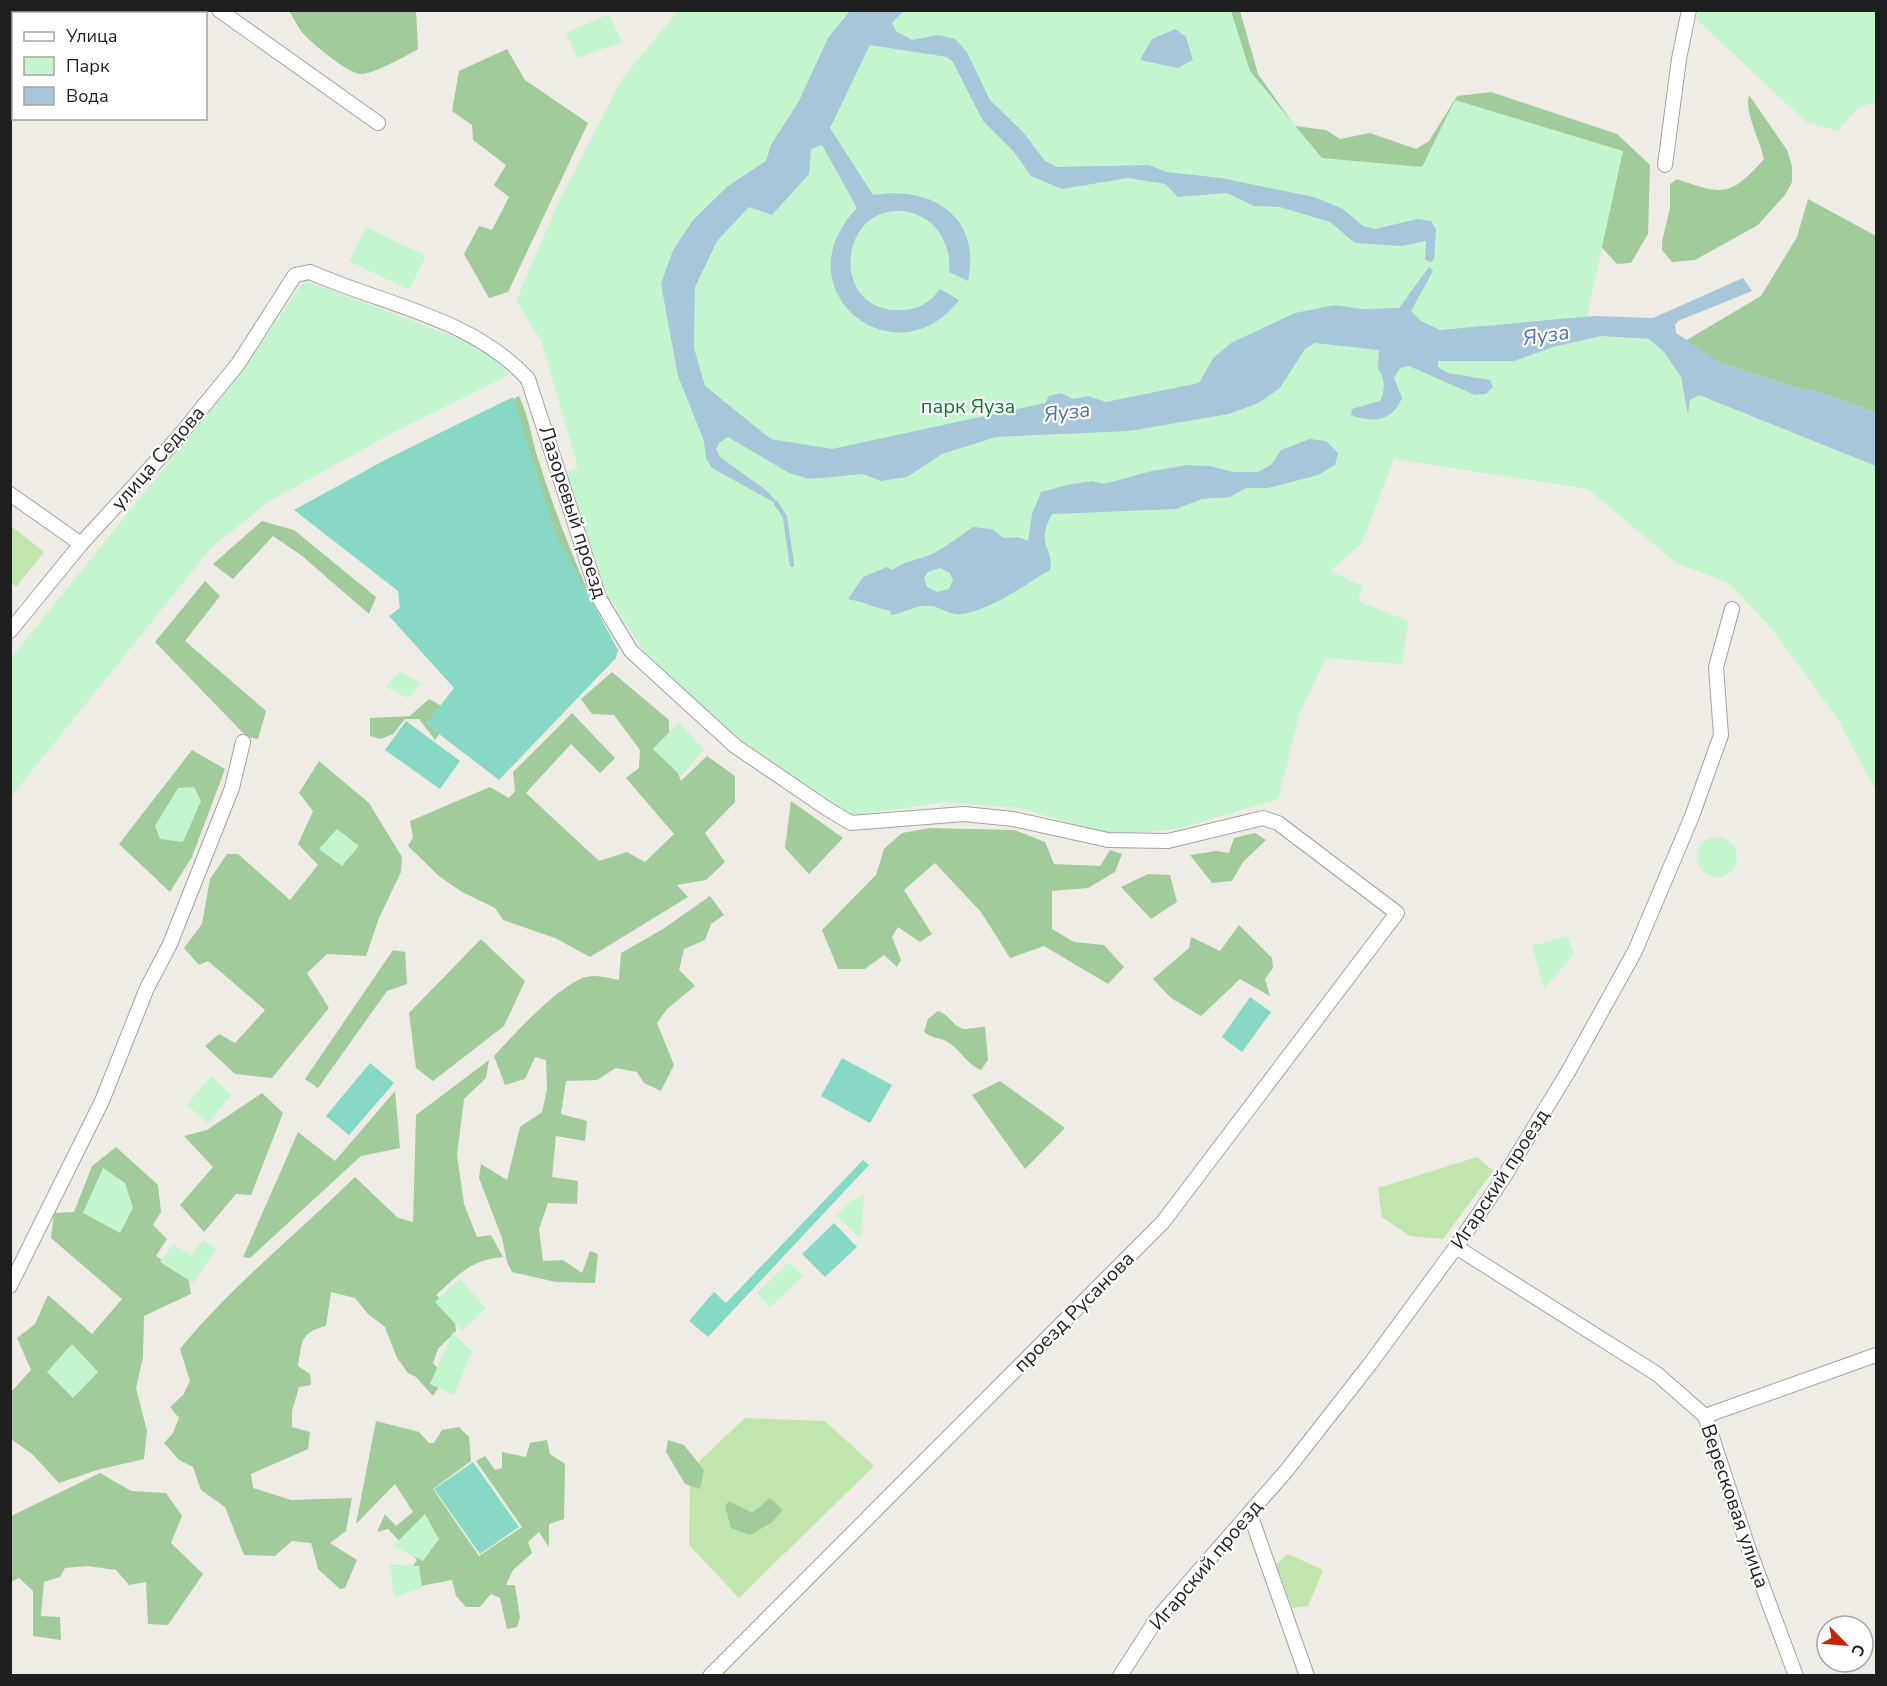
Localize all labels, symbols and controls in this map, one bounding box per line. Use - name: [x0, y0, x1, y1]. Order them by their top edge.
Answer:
- legend: [12, 12, 207, 120]
- text: Улица: [65, 24, 117, 48]
- text: Парк: [66, 54, 110, 78]
- text: Вода: [66, 84, 109, 108]
- water label: Яуза: [1521, 318, 1571, 352]
- park label: парк Яуза: [921, 393, 1015, 420]
- water label: Яуза: [1042, 395, 1092, 429]
- street label: улица Седова: [105, 400, 211, 516]
- street label: Лазоревый проезд: [532, 422, 614, 602]
- street label: Игарский проезд: [1444, 1103, 1556, 1254]
- street label: проезд Русанова: [1008, 1246, 1140, 1378]
- street label: Вересковая улица: [1694, 1420, 1776, 1592]
- street label: Игарский проезд: [1143, 1494, 1269, 1636]
- north arrow: [1815, 1614, 1875, 1674]
- text: С: [1845, 1640, 1870, 1660]

